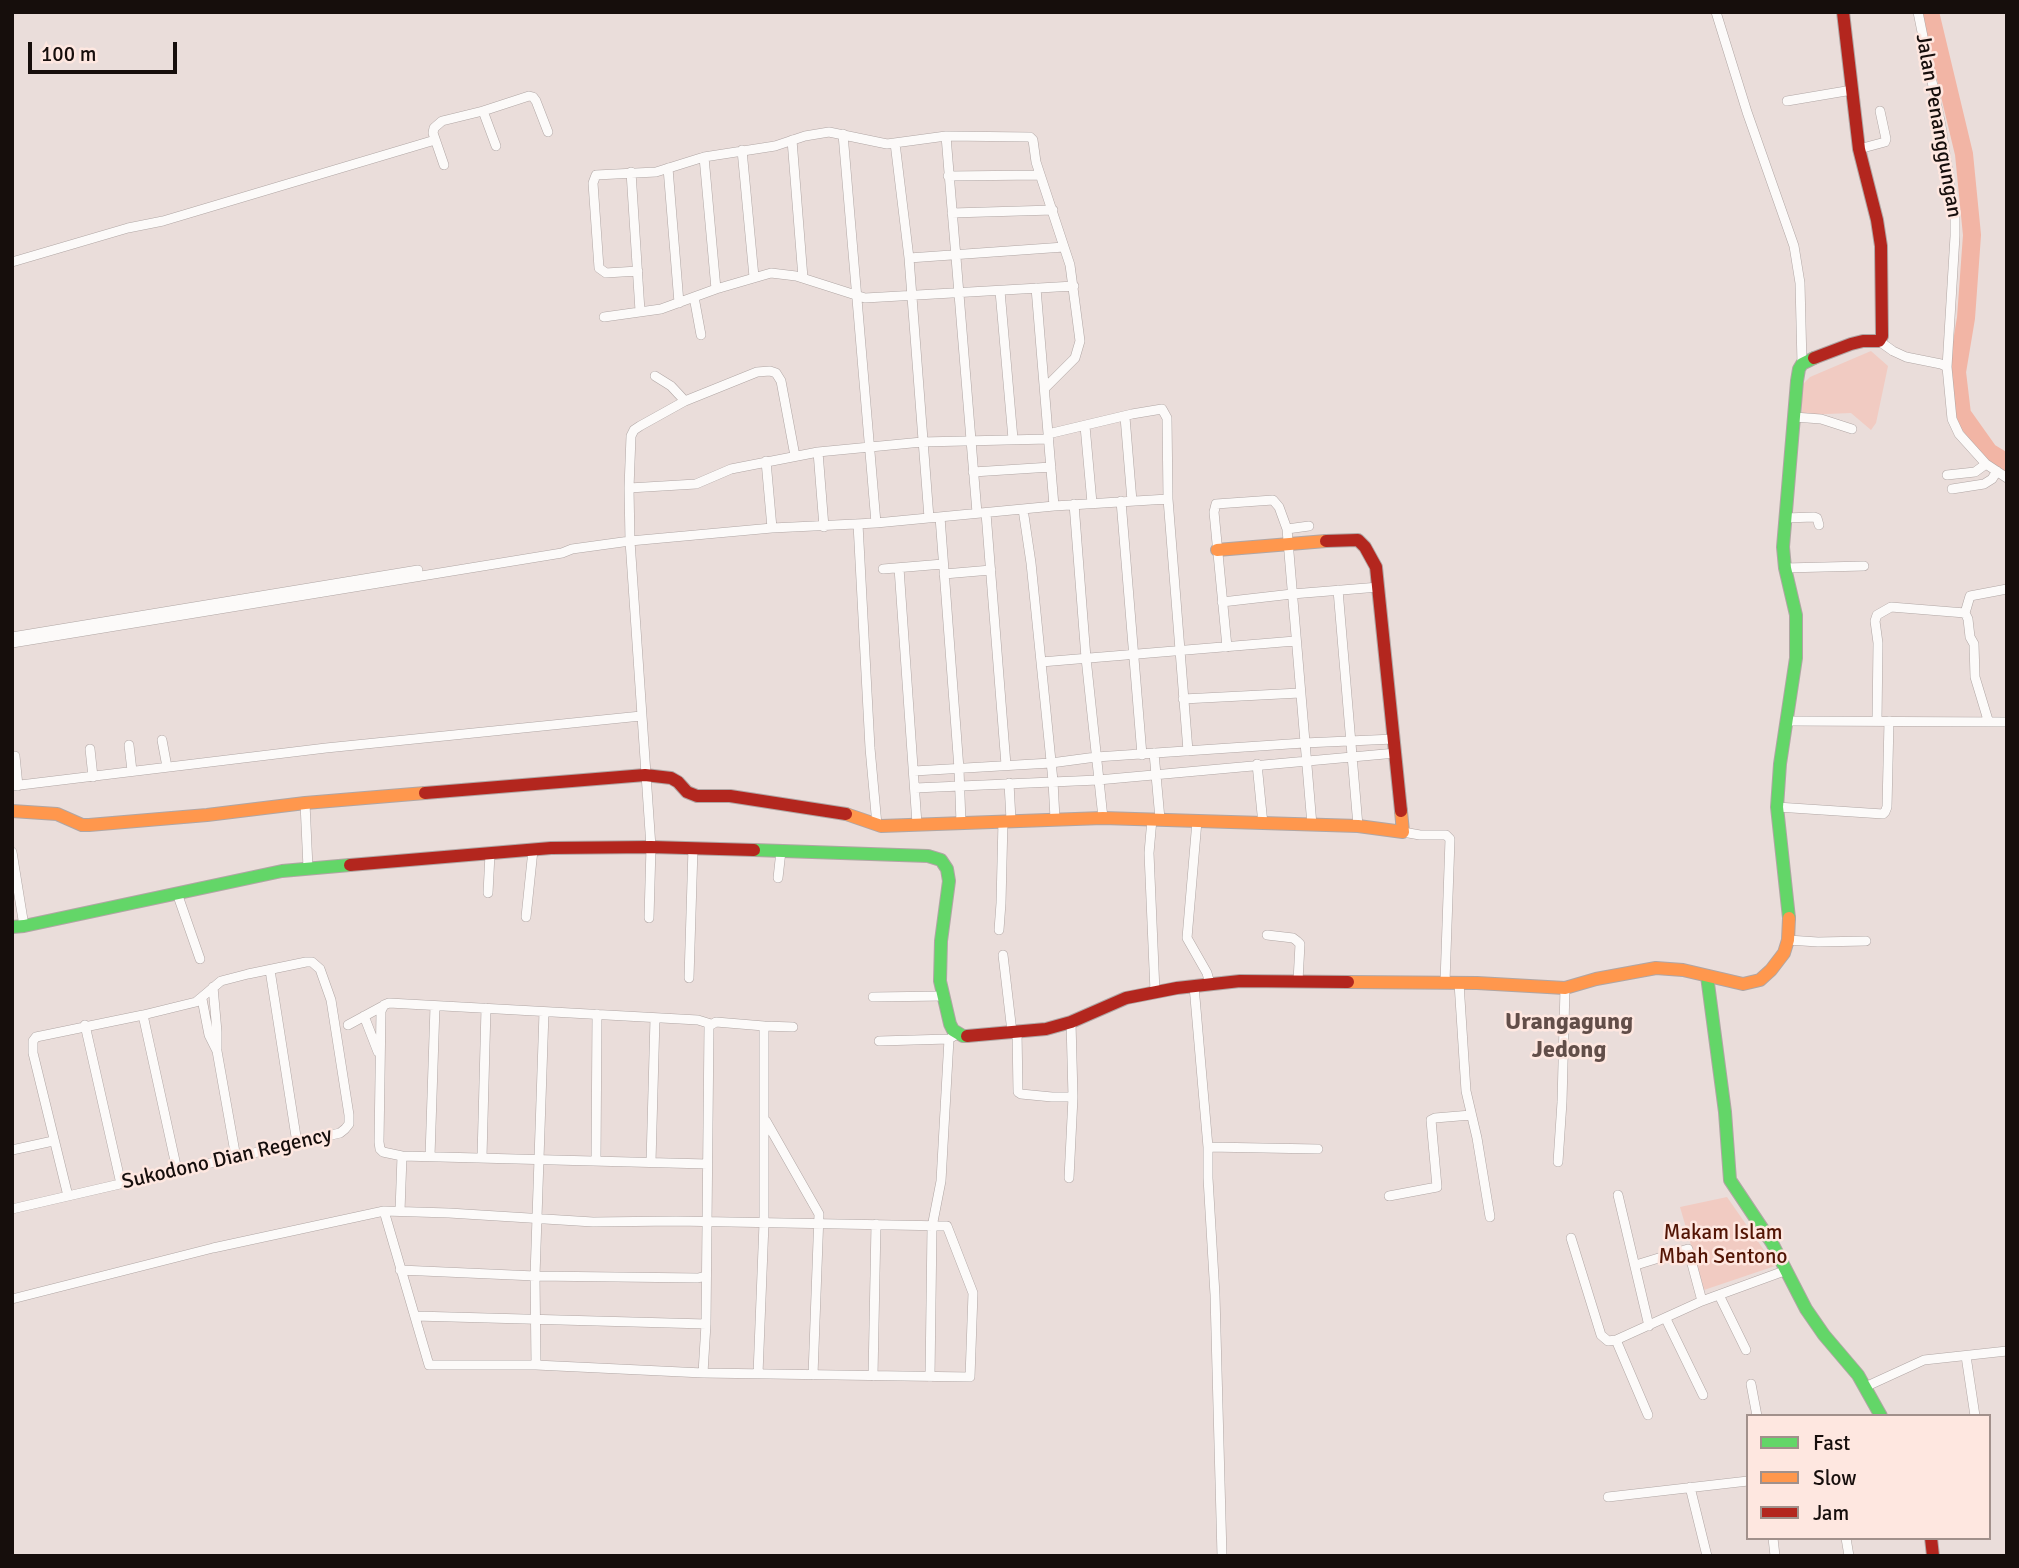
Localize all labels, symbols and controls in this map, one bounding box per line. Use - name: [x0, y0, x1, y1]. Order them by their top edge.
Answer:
- scale bar: [32, 28, 180, 72]
- street label: Jalan Penanggungan: [1909, 32, 1967, 220]
- text: 100 m: [41, 41, 96, 67]
- district label: Urangagung Jedong: [1505, 1009, 1633, 1065]
- street label: Sukodono Dian Regency: [119, 1123, 335, 1195]
- park label: Makam Islam Mbah Sentono: [1659, 1220, 1787, 1270]
- legend: [1746, 1414, 1991, 1540]
- text: Fast: [1813, 1430, 1850, 1456]
- text: Slow: [1813, 1465, 1857, 1491]
- text: Jam: [1813, 1500, 1849, 1526]

